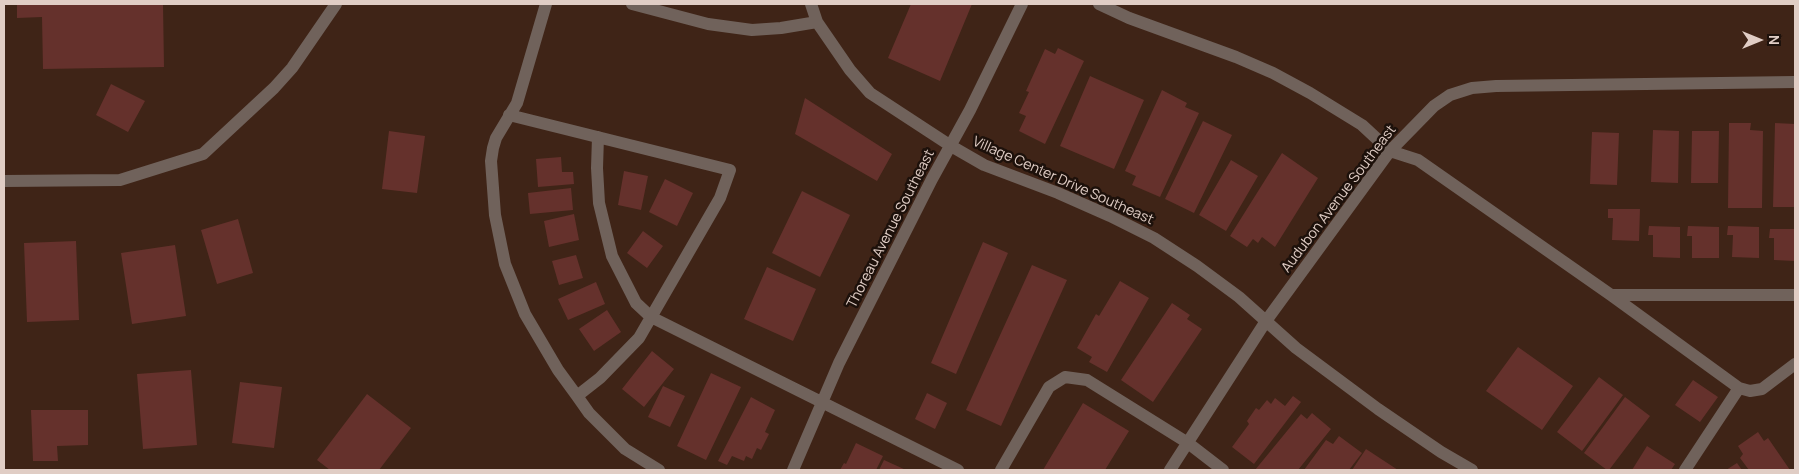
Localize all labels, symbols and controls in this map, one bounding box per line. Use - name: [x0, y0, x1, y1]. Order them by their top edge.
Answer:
- north arrow: [1734, 15, 1784, 65]
- text: N: [1765, 35, 1784, 45]
- street label: Audubon Avenue Southeast: [1278, 122, 1400, 276]
- street label: Village Center Drive Southeast: [970, 133, 1156, 229]
- street label: Thoreau Avenue Southeast: [844, 147, 938, 311]

